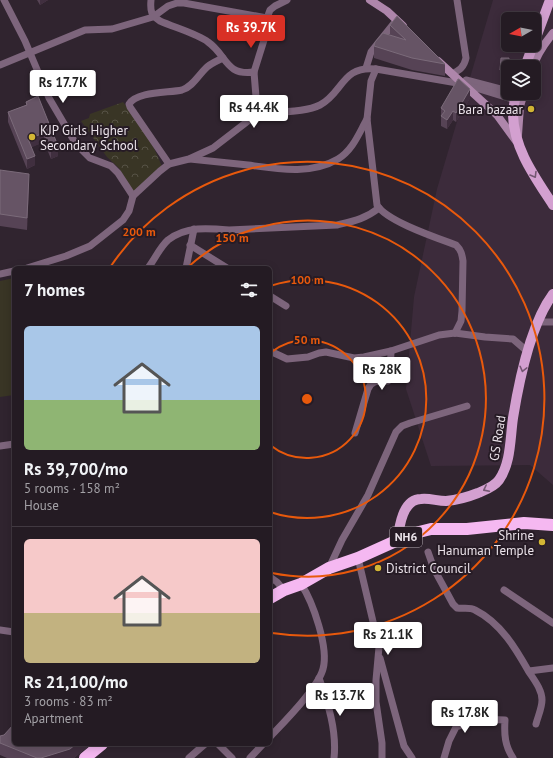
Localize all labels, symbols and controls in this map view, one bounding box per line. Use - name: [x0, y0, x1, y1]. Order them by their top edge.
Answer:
- north arrow: [501, 12, 541, 52]
- map controls: [501, 12, 541, 100]
- pin: Rs 39.7K: [210, 15, 292, 49]
- text: Rs 39.7K: [226, 19, 276, 36]
- button: layers: [501, 60, 541, 100]
- pin: Rs 17.7K: [22, 70, 104, 104]
- text: Rs 17.7K: [39, 74, 87, 91]
- pin: Rs 44.4K: [213, 95, 295, 129]
- text: Rs 44.4K: [229, 99, 279, 116]
- place label: Bara bazaar: [458, 101, 524, 118]
- marker: Bara bazaar: [526, 104, 536, 114]
- place label: KJP Girls Higher Secondary School: [40, 122, 138, 154]
- marker: KJP Girls Higher Secondary School: [27, 132, 37, 142]
- one-way arrow: [530, 171, 537, 178]
- text: 200 m: [122, 224, 156, 239]
- text: 150 m: [215, 230, 249, 245]
- text: 100 m: [290, 272, 324, 287]
- text: 7 homes: [24, 279, 85, 301]
- icon: filters: [238, 279, 260, 301]
- text: 50 m: [294, 332, 320, 347]
- icon: home: [106, 352, 178, 424]
- pin: Rs 28K: [349, 357, 415, 391]
- text: Rs 28K: [362, 361, 402, 378]
- one-way arrow: [519, 365, 528, 372]
- centre of rings: [300, 392, 314, 406]
- street label: GS Road: [486, 414, 509, 462]
- text: Rs 39,700/mo: [24, 458, 128, 480]
- text: 5 rooms · 158 m²: [24, 480, 120, 497]
- one-way arrow: [483, 484, 490, 492]
- text: House: [24, 497, 59, 514]
- road number: NH6: [390, 527, 422, 547]
- place label: Shrine Hanuman Temple: [437, 527, 534, 559]
- marker: Shrine Hanuman Temple: [537, 537, 547, 547]
- place label: District Council: [386, 560, 471, 577]
- marker: District Council: [373, 563, 383, 573]
- icon: home: [106, 565, 178, 637]
- pin: Rs 21.1K: [347, 622, 429, 656]
- text: Rs 21.1K: [363, 626, 413, 643]
- text: Rs 21,100/mo: [24, 671, 128, 693]
- pin: Rs 13.7K: [299, 683, 381, 717]
- text: Rs 13.7K: [315, 687, 365, 704]
- text: 3 rooms · 83 m²: [24, 693, 113, 710]
- pin: Rs 17.8K: [424, 700, 506, 734]
- text: Rs 17.8K: [441, 704, 489, 721]
- text: Apartment: [24, 710, 83, 727]

